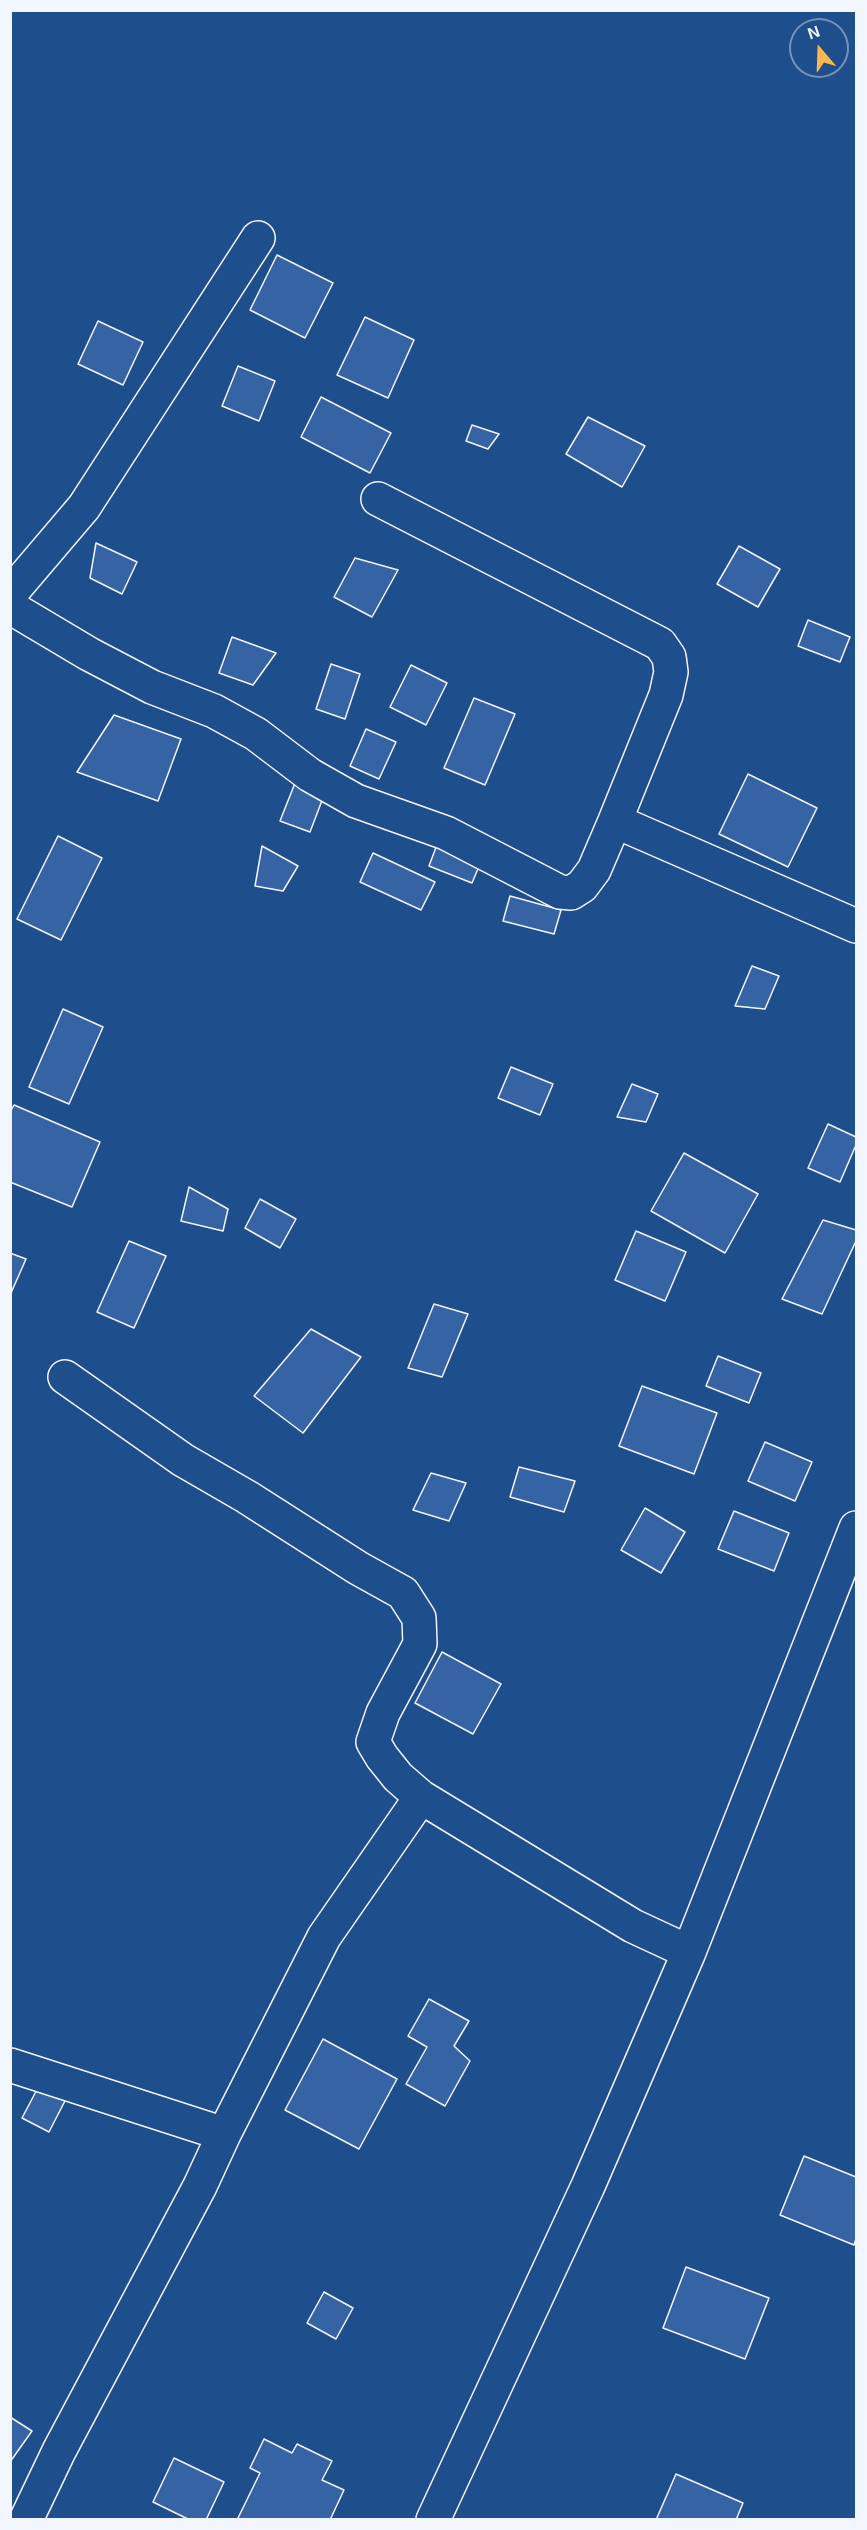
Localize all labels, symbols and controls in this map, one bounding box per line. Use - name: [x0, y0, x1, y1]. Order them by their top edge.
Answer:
- north arrow: [789, 18, 849, 78]
- text: N: [805, 22, 822, 42]

